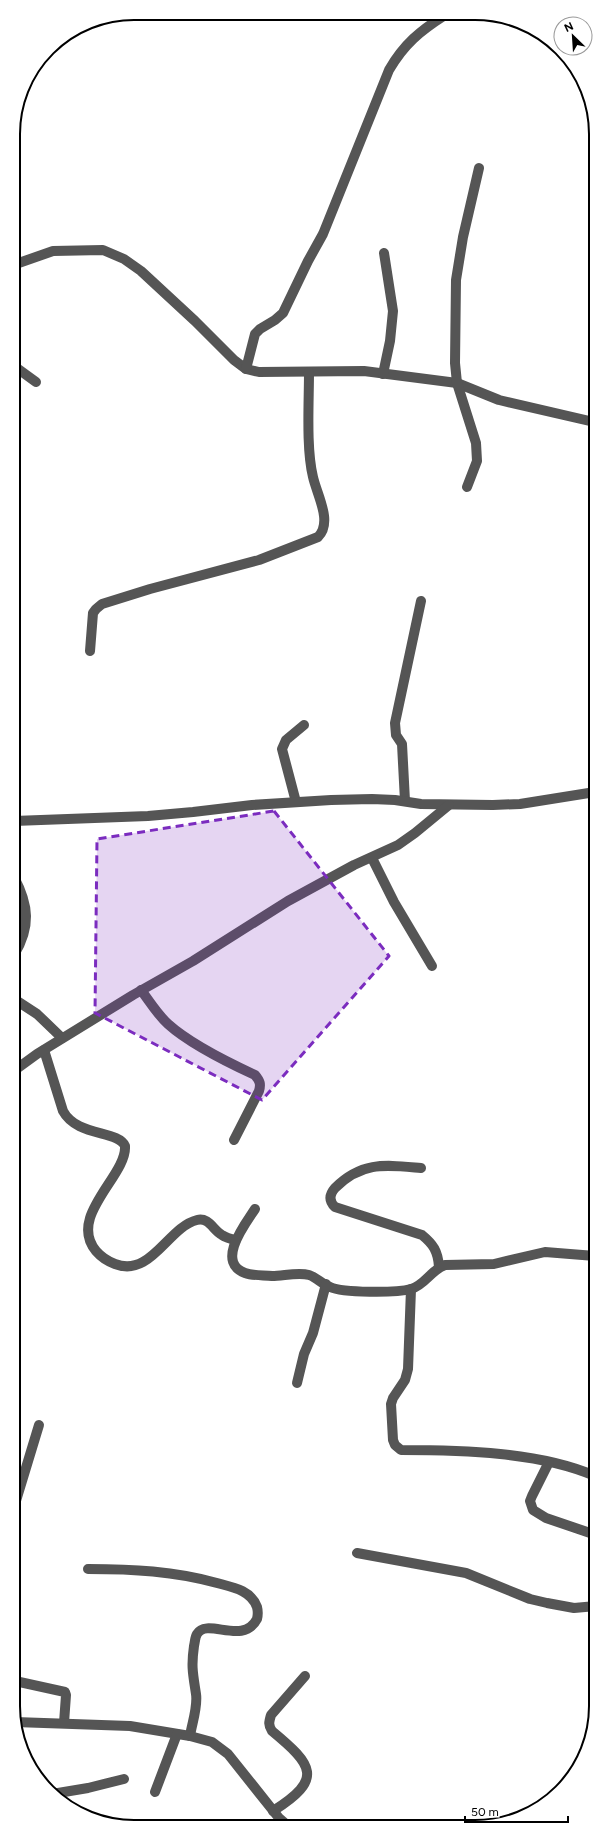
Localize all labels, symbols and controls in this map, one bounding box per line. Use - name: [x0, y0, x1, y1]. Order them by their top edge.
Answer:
- north arrow: [553, 16, 593, 56]
- text: N: [562, 20, 576, 35]
- scale bar: [465, 1798, 568, 1824]
- text: 50 m: [471, 1805, 499, 1819]

